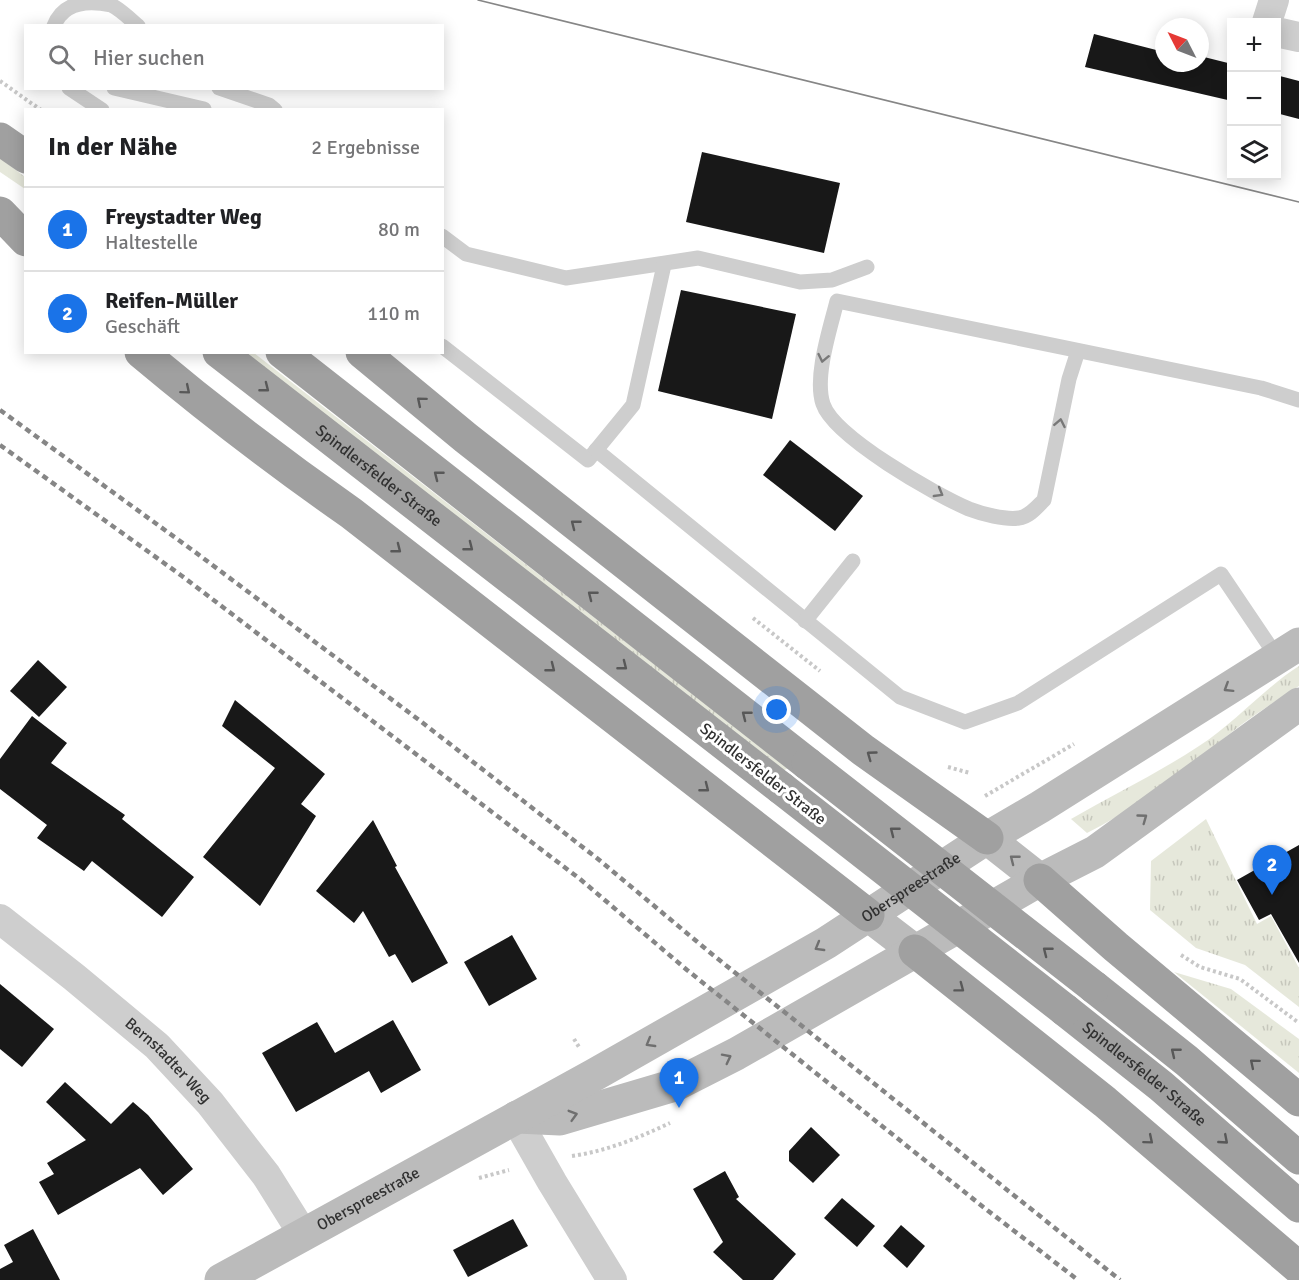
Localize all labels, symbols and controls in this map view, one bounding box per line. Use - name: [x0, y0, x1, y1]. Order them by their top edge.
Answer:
- north arrow: [1155, 18, 1209, 72]
- map controls: [1227, 18, 1281, 180]
- button: +: [1227, 18, 1281, 72]
- search box: [24, 24, 444, 90]
- icon: search: [45, 41, 78, 74]
- text: Hier suchen: [93, 44, 205, 71]
- button: −: [1227, 72, 1281, 126]
- button: layers: [1227, 126, 1281, 180]
- text: In der Nähe: [48, 131, 178, 163]
- text: 2 Ergebnisse: [311, 135, 420, 160]
- text: Freystadter Weg: [105, 203, 262, 230]
- text: 1: [62, 217, 73, 242]
- text: 80 m: [378, 217, 420, 242]
- text: Haltestelle: [105, 230, 198, 255]
- text: Reifen-Müller: [105, 287, 238, 314]
- text: 2: [62, 301, 73, 326]
- text: 110 m: [367, 301, 420, 326]
- text: Geschäft: [105, 314, 180, 339]
- one-way arrow: [818, 353, 831, 363]
- one-way arrow: [258, 381, 269, 392]
- one-way arrow: [179, 383, 190, 394]
- one-way arrow: [417, 398, 428, 409]
- one-way arrow: [1053, 418, 1066, 428]
- street label: Spindlersfelder Straße: [311, 421, 446, 531]
- one-way arrow: [434, 471, 445, 482]
- one-way arrow: [933, 486, 943, 497]
- one-way arrow: [571, 520, 582, 531]
- one-way arrow: [462, 539, 473, 550]
- one-way arrow: [390, 542, 401, 553]
- one-way arrow: [588, 591, 599, 602]
- one-way arrow: [616, 659, 627, 670]
- one-way arrow: [545, 661, 556, 672]
- one-way arrow: [1224, 681, 1234, 693]
- your location: [762, 695, 791, 724]
- one-way arrow: [741, 711, 752, 722]
- street label: Spindlersfelder Straße: [696, 719, 830, 829]
- one-way arrow: [866, 751, 877, 762]
- one-way arrow: [698, 781, 709, 792]
- one-way arrow: [1136, 814, 1147, 825]
- one-way arrow: [890, 827, 901, 838]
- pin: 2: [1252, 846, 1292, 895]
- street label: Oberspreestraße: [858, 848, 964, 927]
- one-way arrow: [1009, 856, 1020, 867]
- one-way arrow: [815, 939, 825, 951]
- one-way arrow: [1043, 948, 1054, 959]
- one-way arrow: [954, 981, 965, 992]
- street label: Bernstadter Weg: [121, 1013, 215, 1108]
- street label: Spindlersfelder Straße: [1078, 1017, 1210, 1131]
- one-way arrow: [645, 1036, 656, 1047]
- one-way arrow: [1170, 1048, 1181, 1059]
- one-way arrow: [721, 1054, 731, 1065]
- pin: 1: [660, 1058, 698, 1108]
- one-way arrow: [1250, 1059, 1261, 1070]
- one-way arrow: [567, 1110, 578, 1122]
- one-way arrow: [1142, 1133, 1153, 1144]
- one-way arrow: [1217, 1133, 1228, 1144]
- street label: Oberspreestraße: [313, 1163, 423, 1235]

